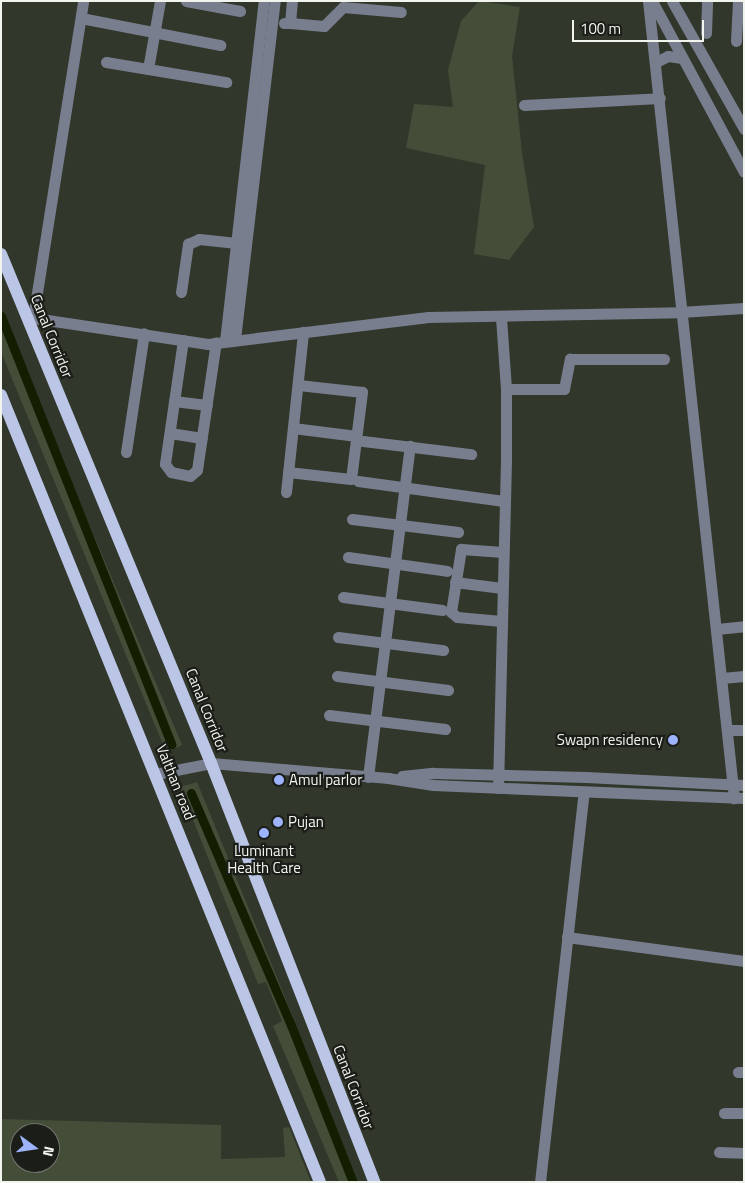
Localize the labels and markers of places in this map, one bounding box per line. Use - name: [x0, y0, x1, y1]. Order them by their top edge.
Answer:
- place label: Swapn residency: [557, 731, 663, 749]
- marker: Swapn residency: [667, 734, 679, 746]
- place label: Amul parlor: [289, 771, 362, 789]
- marker: Amul parlor: [273, 774, 285, 786]
- place label: Pujan: [288, 813, 324, 831]
- marker: Pujan: [272, 816, 284, 828]
- marker: Luminant Health Care: [258, 827, 270, 839]
- place label: Luminant Health Care: [227, 841, 301, 876]

